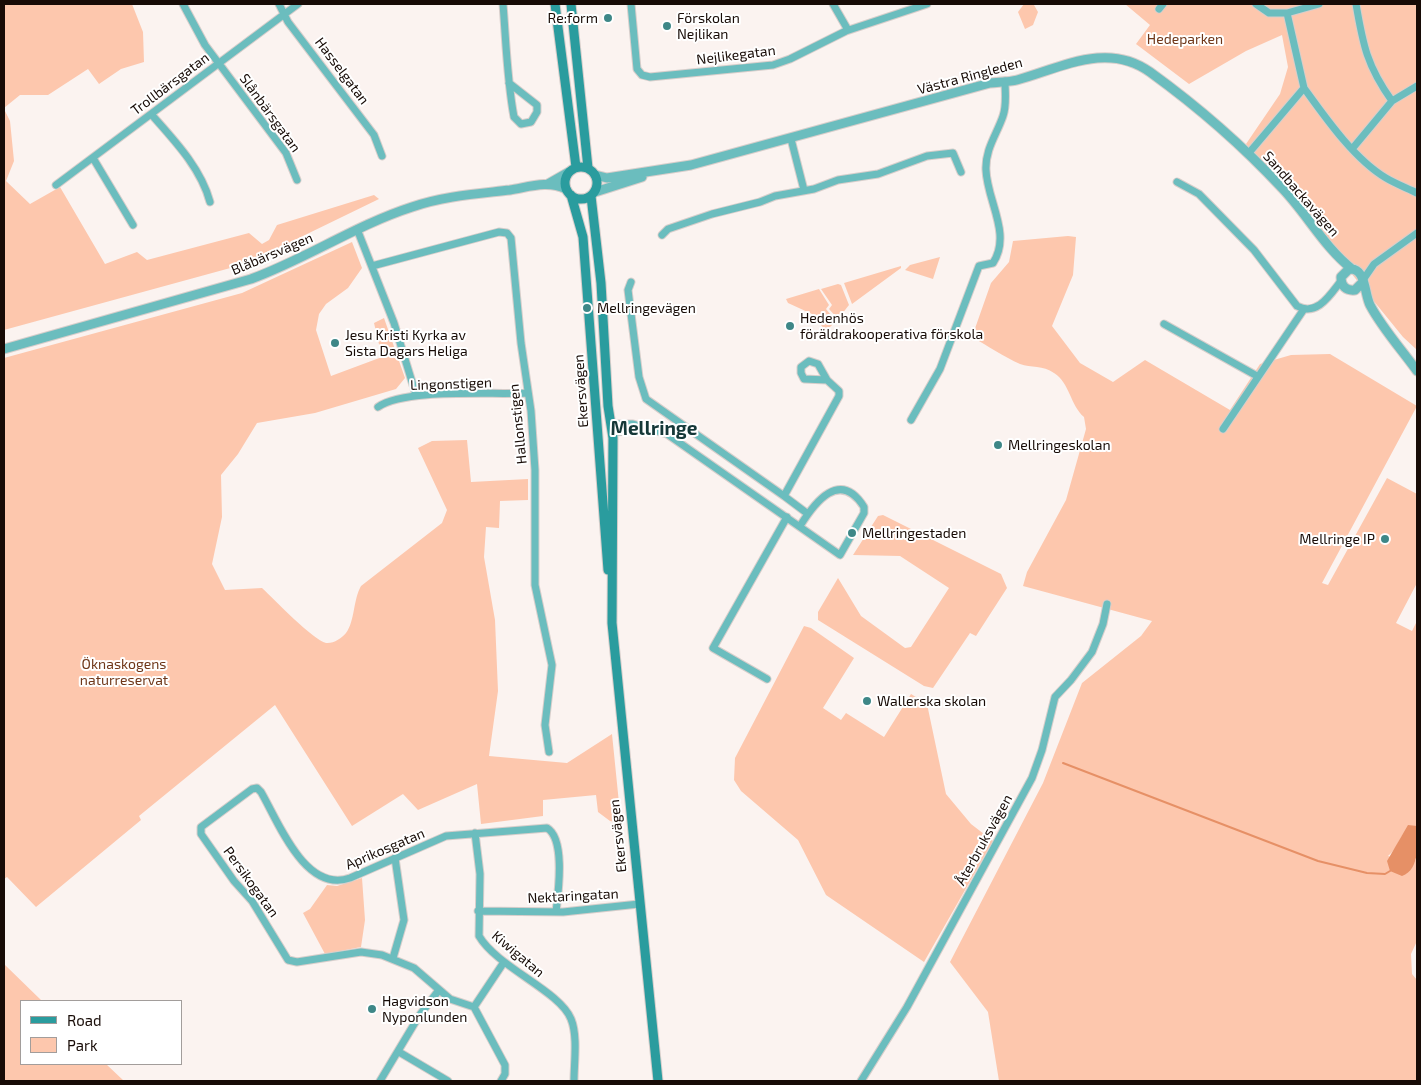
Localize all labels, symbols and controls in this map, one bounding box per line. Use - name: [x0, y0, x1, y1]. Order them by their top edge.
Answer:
- place label: Re:form: [548, 10, 598, 26]
- place label: Förskolan Nejlikan: [677, 10, 740, 42]
- marker: Re:form: [602, 12, 614, 24]
- marker: Förskolan Nejlikan: [661, 20, 673, 32]
- park label: Hedeparken: [1147, 31, 1223, 47]
- street label: Hasselgatan: [311, 34, 373, 108]
- street label: Nejlikegatan: [696, 42, 776, 68]
- street label: Trollbärsgatan: [128, 49, 212, 119]
- street label: Västra Ringleden: [916, 54, 1024, 98]
- street label: Slånbärsgatan: [236, 71, 304, 155]
- street label: Sandbackavägen: [1259, 148, 1343, 240]
- street label: Blåbärsvägen: [229, 229, 315, 279]
- place label: Mellringevägen: [597, 300, 696, 316]
- marker: Mellringevägen: [581, 302, 593, 314]
- place label: Hedenhös föräldrakooperativa förskola: [800, 310, 983, 342]
- marker: Hedenhös föräldrakooperativa förskola: [784, 320, 796, 332]
- place label: Jesu Kristi Kyrka av Sista Dagars Heliga: [345, 327, 468, 360]
- marker: Jesu Kristi Kyrka av Sista Dagars Heliga: [329, 337, 341, 349]
- street label: Ekersvägen: [570, 354, 592, 428]
- street label: Lingonstigen: [410, 374, 492, 394]
- street label: Hallonstigen: [505, 383, 531, 465]
- district label: Mellringe: [611, 418, 697, 440]
- place label: Mellringeskolan: [1008, 437, 1111, 453]
- marker: Mellringeskolan: [992, 439, 1004, 451]
- place label: Mellringestaden: [862, 525, 966, 541]
- marker: Mellringestaden: [846, 527, 858, 539]
- place label: Mellringe IP: [1299, 531, 1375, 547]
- marker: Mellringe IP: [1379, 533, 1391, 545]
- park label: Öknaskogens naturreservat: [80, 656, 168, 689]
- place label: Wallerska skolan: [877, 693, 986, 709]
- marker: Wallerska skolan: [861, 695, 873, 707]
- street label: Återbruksvägen: [952, 792, 1016, 888]
- street label: Ekersvägen: [606, 799, 630, 873]
- street label: Aprikosgatan: [343, 825, 427, 873]
- street label: Persikogatan: [220, 843, 282, 921]
- street label: Nektaringatan: [527, 885, 619, 907]
- street label: Kiwigatan: [488, 927, 548, 981]
- place label: Hagvidson Nyponlunden: [382, 993, 467, 1026]
- legend: [20, 1000, 182, 1065]
- marker: Hagvidson Nyponlunden: [366, 1003, 378, 1015]
- text: Road: [67, 1011, 102, 1029]
- text: Park: [67, 1036, 98, 1054]

